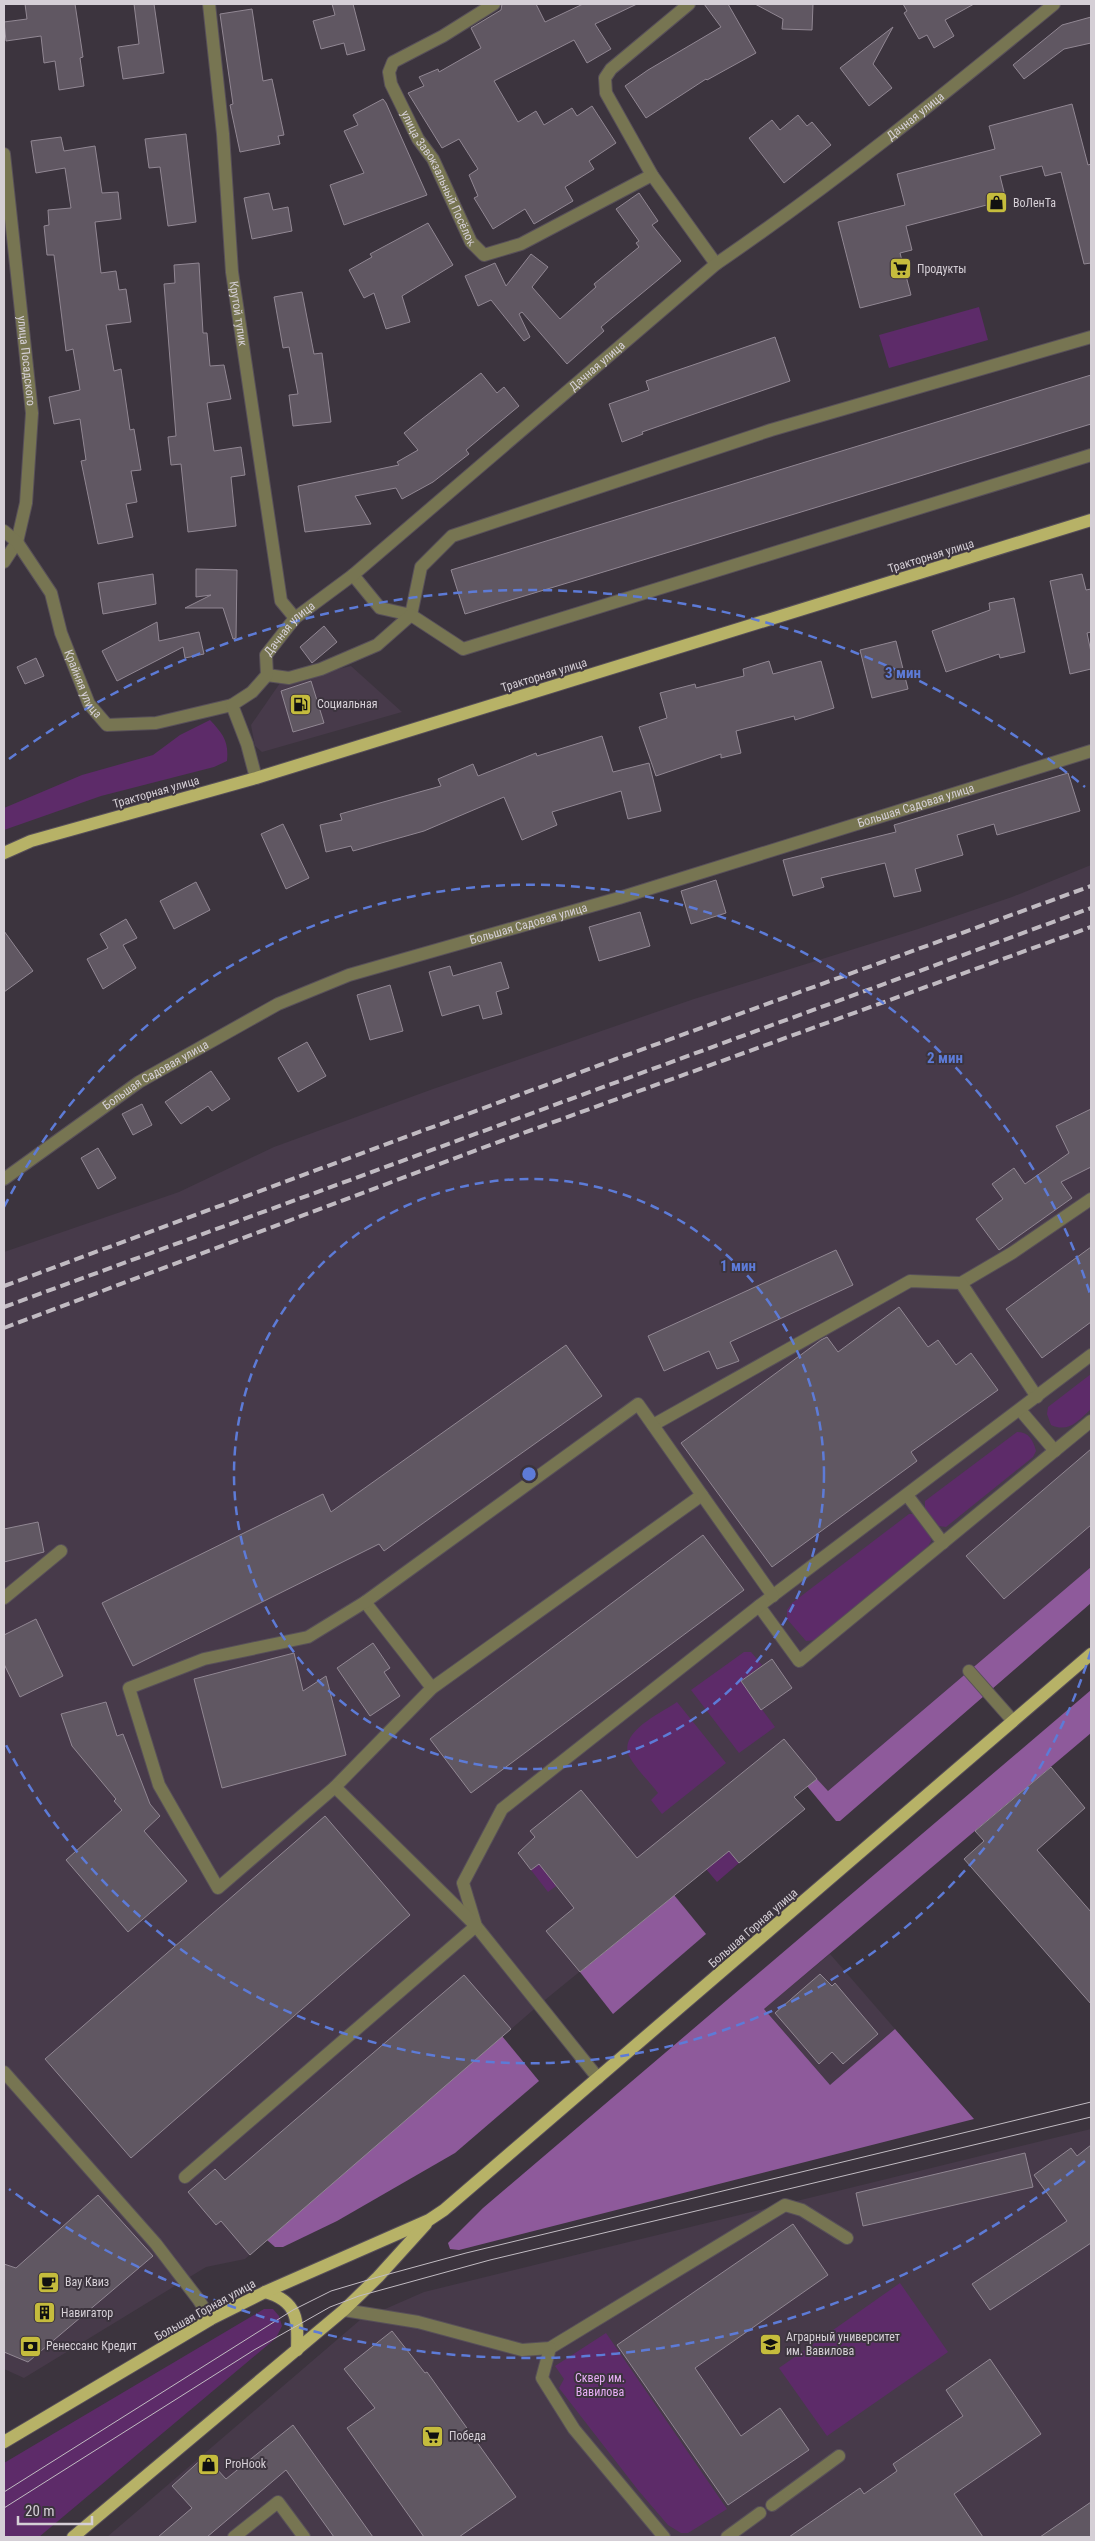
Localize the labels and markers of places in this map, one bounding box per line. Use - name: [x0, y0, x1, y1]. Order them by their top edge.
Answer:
- shop icon: ВоЛенТа: [985, 191, 1009, 215]
- place label: ВоЛенТа: [1013, 196, 1056, 210]
- supermarket icon: Продукты: [889, 257, 913, 281]
- place label: Продукты: [917, 262, 966, 276]
- fuel station icon: Социальная: [289, 692, 313, 716]
- place label: Социальная: [317, 697, 378, 711]
- centre of rings: [520, 1465, 538, 1483]
- cafe icon: Вау Квиз: [37, 2270, 61, 2294]
- place label: Вау Квиз: [65, 2275, 109, 2289]
- building icon: Навигатор: [33, 2301, 57, 2325]
- place label: Навигатор: [61, 2306, 113, 2320]
- place label: Аграрный университет им. Вавилова: [786, 2330, 900, 2358]
- school or university icon: Аграрный университет им. Вавилова: [758, 2332, 782, 2356]
- bank icon: Ренессанс Кредит: [18, 2334, 42, 2358]
- place label: Ренессанс Кредит: [46, 2339, 137, 2353]
- supermarket icon: Победа: [421, 2424, 445, 2448]
- place label: Победа: [449, 2429, 486, 2443]
- shop icon: ProHook: [197, 2452, 221, 2476]
- place label: ProHook: [225, 2457, 267, 2471]

